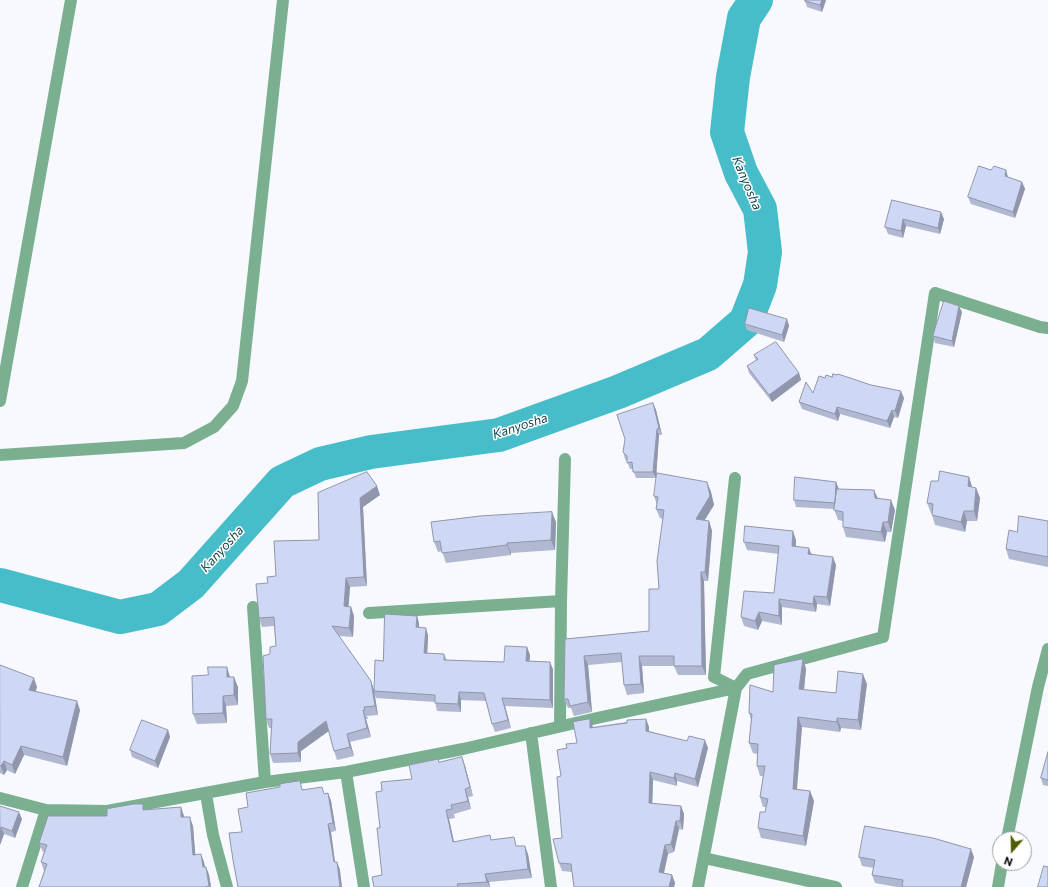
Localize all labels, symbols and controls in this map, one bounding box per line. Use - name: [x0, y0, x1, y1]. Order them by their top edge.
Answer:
- water label: Kanyosha: [729, 154, 765, 212]
- water label: Kanyosha: [490, 410, 550, 442]
- water label: Kanyosha: [197, 523, 247, 575]
- north arrow: [992, 831, 1032, 871]
- text: N: [1002, 854, 1014, 869]

